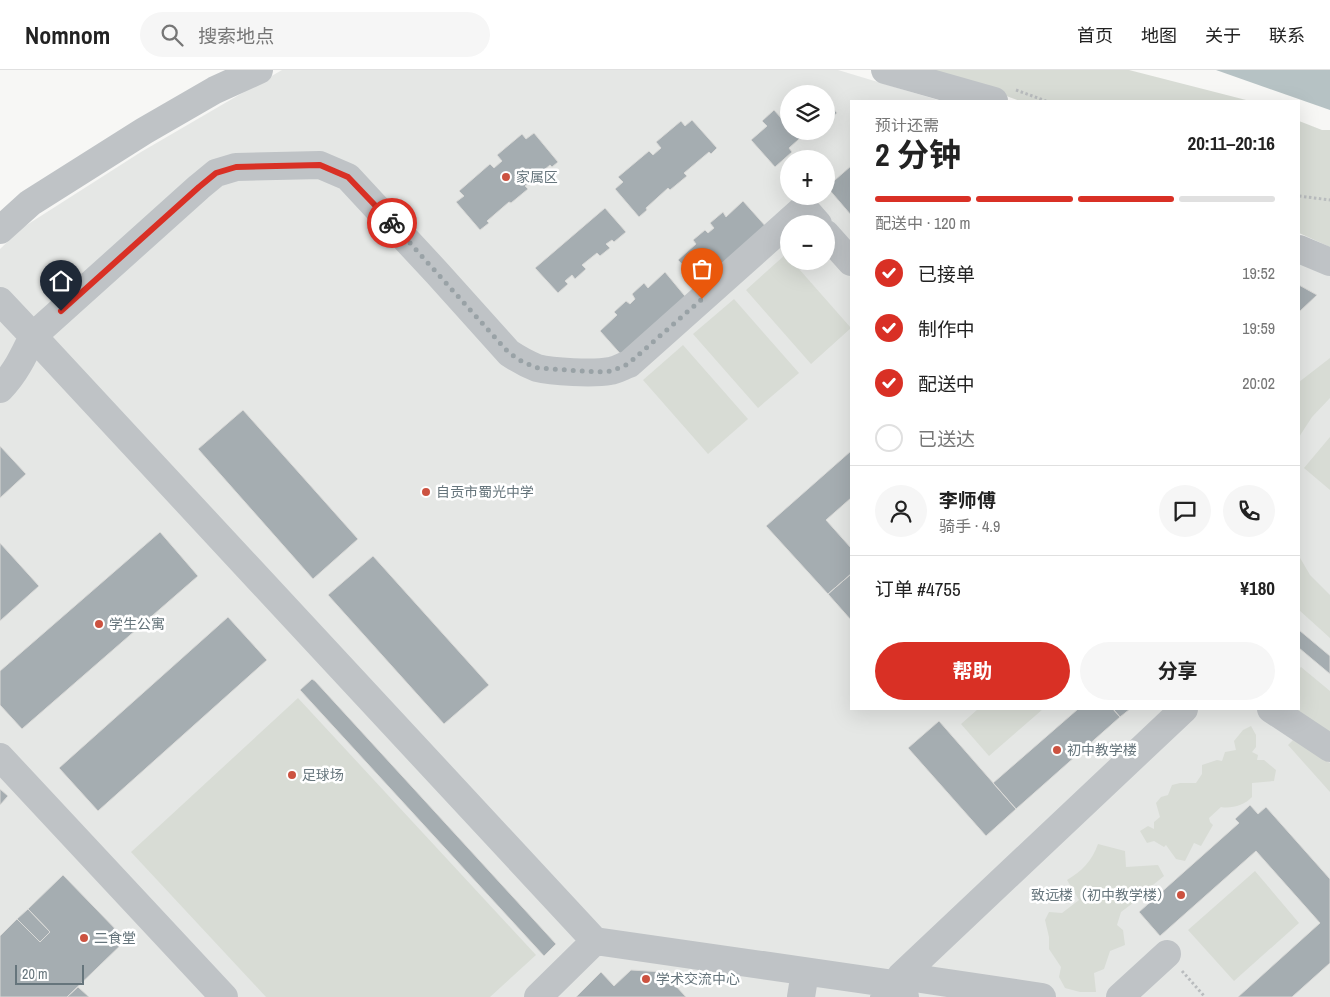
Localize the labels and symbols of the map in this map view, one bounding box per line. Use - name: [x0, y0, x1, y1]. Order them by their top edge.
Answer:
- place label: 家属区: [516, 168, 558, 186]
- marker: 家属区: [500, 171, 512, 183]
- courier: [367, 198, 417, 248]
- pin: [681, 248, 723, 299]
- pin: [40, 260, 82, 311]
- place label: 自贡市蜀光中学: [436, 483, 534, 501]
- marker: 自贡市蜀光中学: [420, 486, 432, 498]
- place label: 学生公寓: [109, 615, 165, 633]
- marker: 学生公寓: [93, 618, 105, 630]
- place label: 初中教学楼: [1067, 741, 1137, 759]
- marker: 初中教学楼: [1051, 744, 1063, 756]
- place label: 足球场: [302, 766, 344, 784]
- marker: 足球场: [286, 769, 298, 781]
- place label: 致远楼（初中教学楼）: [1031, 886, 1171, 904]
- marker: 致远楼（初中教学楼）: [1175, 889, 1187, 901]
- place label: 二食堂: [94, 929, 136, 947]
- marker: 二食堂: [78, 932, 90, 944]
- scale bar: [15, 962, 84, 985]
- place label: 学术交流中心: [656, 970, 740, 988]
- marker: 学术交流中心: [640, 973, 652, 985]

